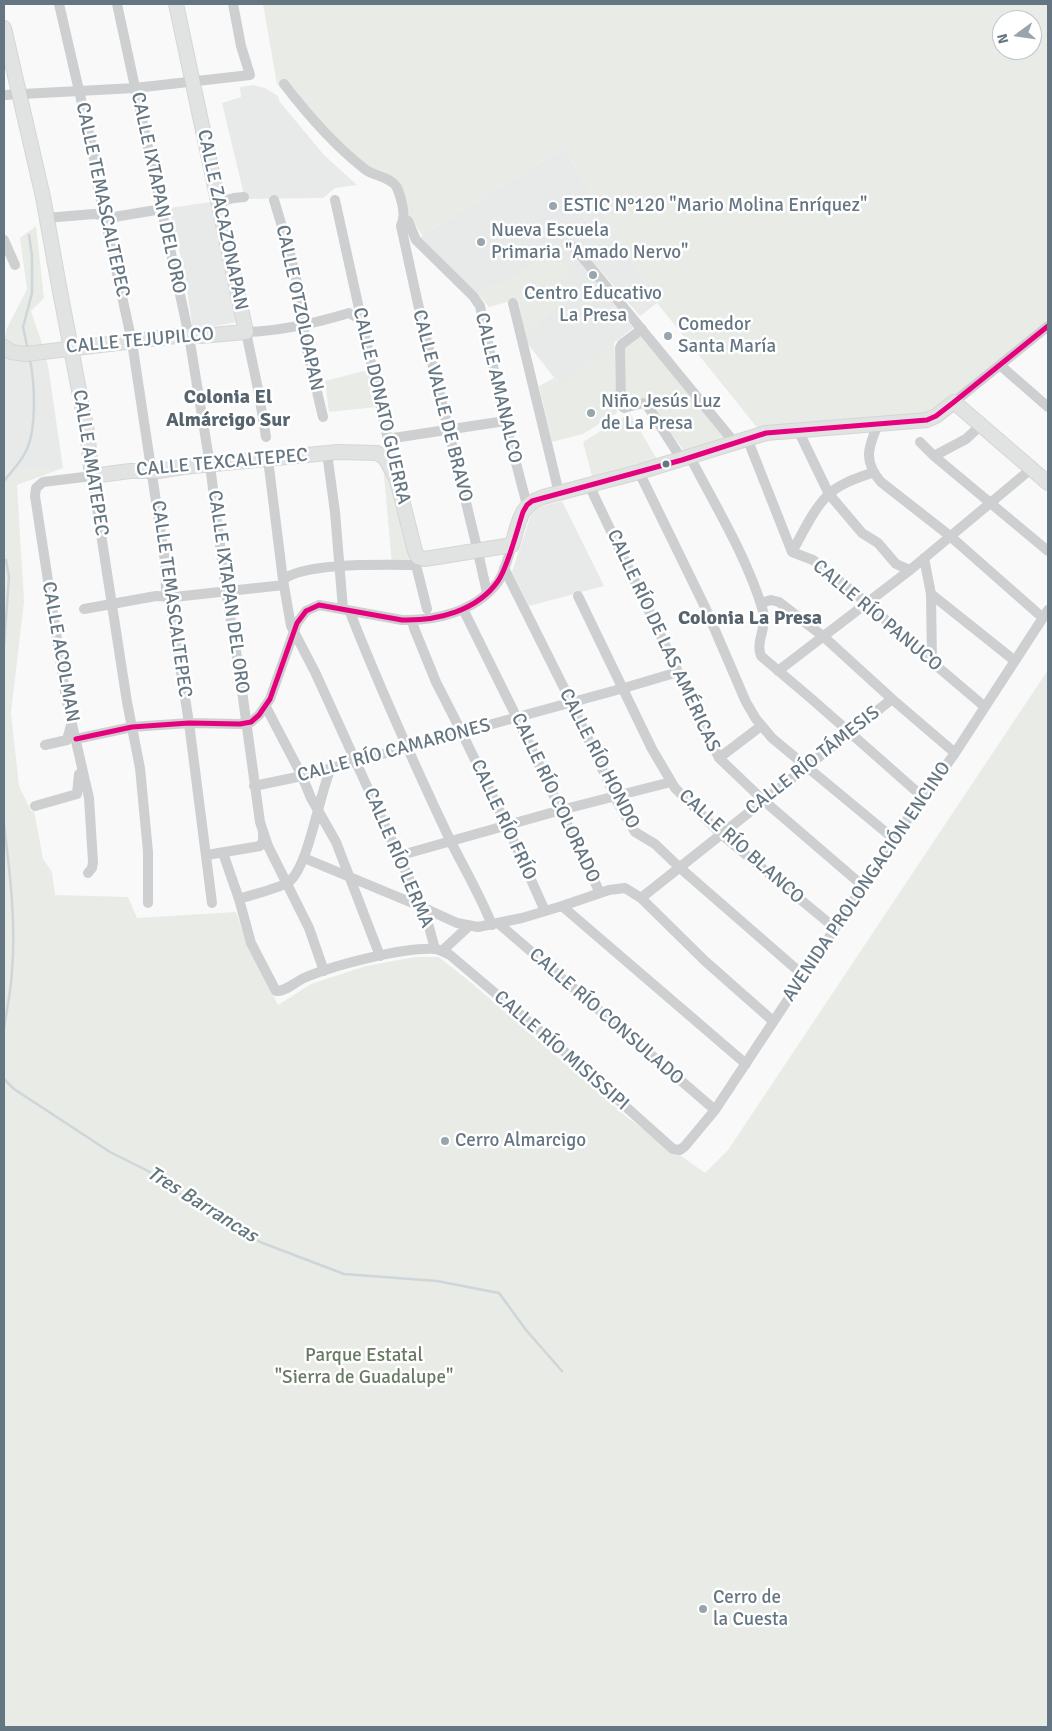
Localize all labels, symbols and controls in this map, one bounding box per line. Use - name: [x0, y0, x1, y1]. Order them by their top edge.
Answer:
- north arrow: [992, 10, 1042, 60]
- text: N: [994, 32, 1012, 45]
- street label: CALLE IXTAPAN DEL ORO: [125, 90, 191, 296]
- street label: CALLE TEMASCALTEPEC: [70, 100, 134, 300]
- street label: CALLE ZACAZONAPAN: [192, 128, 252, 312]
- place label: ESTIC N°120 "Mario Molina Enríquez": [563, 195, 867, 217]
- marker: ESTIC N°120 "Mario Molina Enríquez": [547, 200, 559, 212]
- place label: Nueva Escuela Primaria "Amado Nervo": [491, 220, 688, 264]
- street label: CALLE OTZOLOAPAN: [270, 223, 328, 393]
- marker: Nueva Escuela Primaria "Amado Nervo": [475, 236, 487, 248]
- marker: Centro Educativo La Presa: [587, 269, 599, 281]
- place label: Centro Educativo La Presa: [524, 283, 662, 327]
- street label: CALLE DONATO GUERRA: [347, 305, 415, 507]
- street label: CALLE VALLE DE BRAVO: [407, 307, 477, 505]
- street label: CALLE AMANALCO: [470, 310, 526, 466]
- place label: Comedor Santa María: [678, 314, 776, 358]
- street label: CALLE TEJUPILCO: [65, 323, 215, 359]
- marker: Comedor Santa María: [662, 330, 674, 342]
- district label: Colonia El Almárcigo Sur: [166, 386, 290, 433]
- street label: CALLE AMATEPEC: [67, 388, 113, 538]
- place label: Niño Jesús Luz de La Presa: [601, 391, 721, 435]
- marker: Niño Jesús Luz de La Presa: [585, 407, 597, 419]
- street label: CALLE TEXCALTEPEC: [135, 444, 309, 482]
- unlabelled marker: [661, 459, 671, 469]
- street label: CALLE IXTAPAN DEL ORO: [202, 489, 254, 695]
- street label: CALLE TEMASCALTEPEC: [146, 499, 196, 699]
- street label: CALLE RÍO DE LAS AMÉRICAS: [601, 526, 725, 756]
- street label: CALLE RÍO PANUCO: [808, 555, 946, 677]
- street label: CALLE ACOLMAN: [36, 580, 84, 724]
- district label: Colonia La Presa: [678, 607, 822, 631]
- street label: CALLE RÍO HONDO: [554, 685, 644, 833]
- street label: CALLE RÍO TÁMESIS: [741, 702, 885, 820]
- street label: CALLE RÍO COLORADO: [506, 709, 604, 887]
- street label: CALLE RÍO CAMARONES: [295, 714, 493, 788]
- street label: CALLE RÍO FRÍO: [465, 756, 541, 884]
- street label: AVENIDA PROLONGACIÓN ENCINO: [778, 758, 956, 1006]
- street label: CALLE RÍO LERMA: [358, 785, 438, 931]
- street label: CALLE RÍO BLANCO: [674, 785, 808, 909]
- street label: CALLE RÍO CONSULADO: [524, 944, 688, 1090]
- street label: CALLE RÍO MISISSIPI: [489, 986, 633, 1116]
- place label: Cerro Almarcigo: [455, 1130, 586, 1152]
- marker: Cerro Almarcigo: [439, 1135, 451, 1147]
- water label: Tres Barrancas: [143, 1162, 261, 1248]
- park label: Parque Estatal "Sierra de Guadalupe": [275, 1345, 453, 1389]
- place label: Cerro de la Cuesta: [713, 1587, 788, 1631]
- marker: Cerro de la Cuesta: [697, 1603, 709, 1615]

